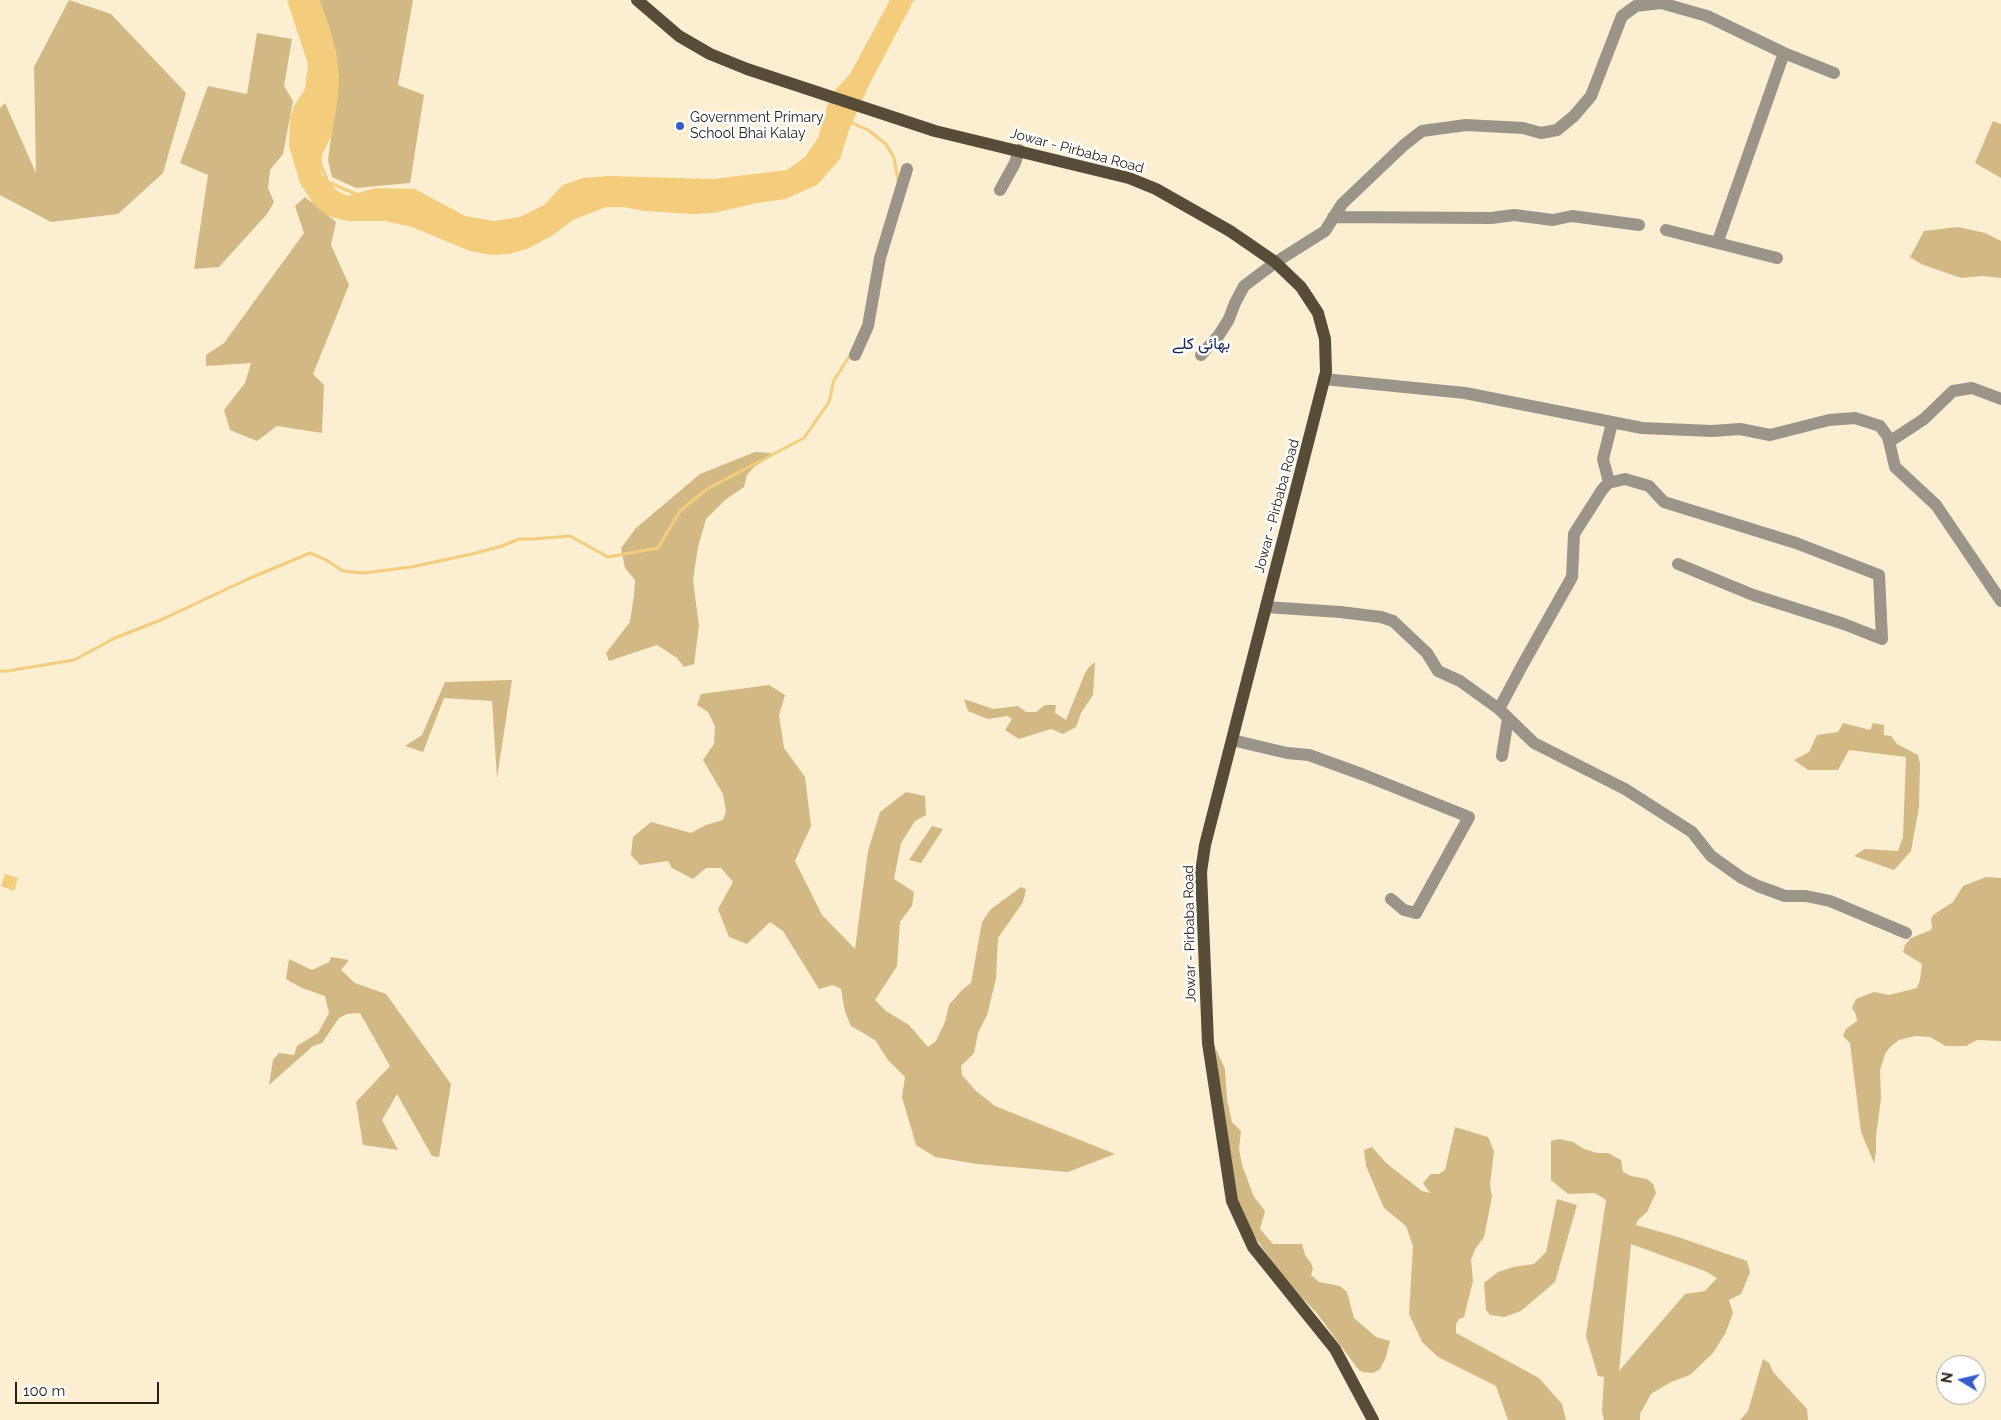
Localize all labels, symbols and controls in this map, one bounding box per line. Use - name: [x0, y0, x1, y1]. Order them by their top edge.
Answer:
- place label: Government Primary School Bhai Kalay: [690, 110, 824, 142]
- marker: Government Primary School Bhai Kalay: [674, 120, 686, 132]
- street label: Jowar - Pirbaba Road: [1008, 125, 1146, 177]
- district label: بھائی كلے: [1172, 334, 1230, 354]
- street label: Jowar - Pirbaba Road: [1251, 437, 1303, 575]
- street label: Jowar - Pirbaba Road: [1180, 865, 1200, 1003]
- north arrow: [1936, 1355, 1986, 1405]
- text: N: [1938, 1371, 1956, 1384]
- scale bar: [18, 1372, 161, 1404]
- text: 100 m: [23, 1382, 65, 1400]

